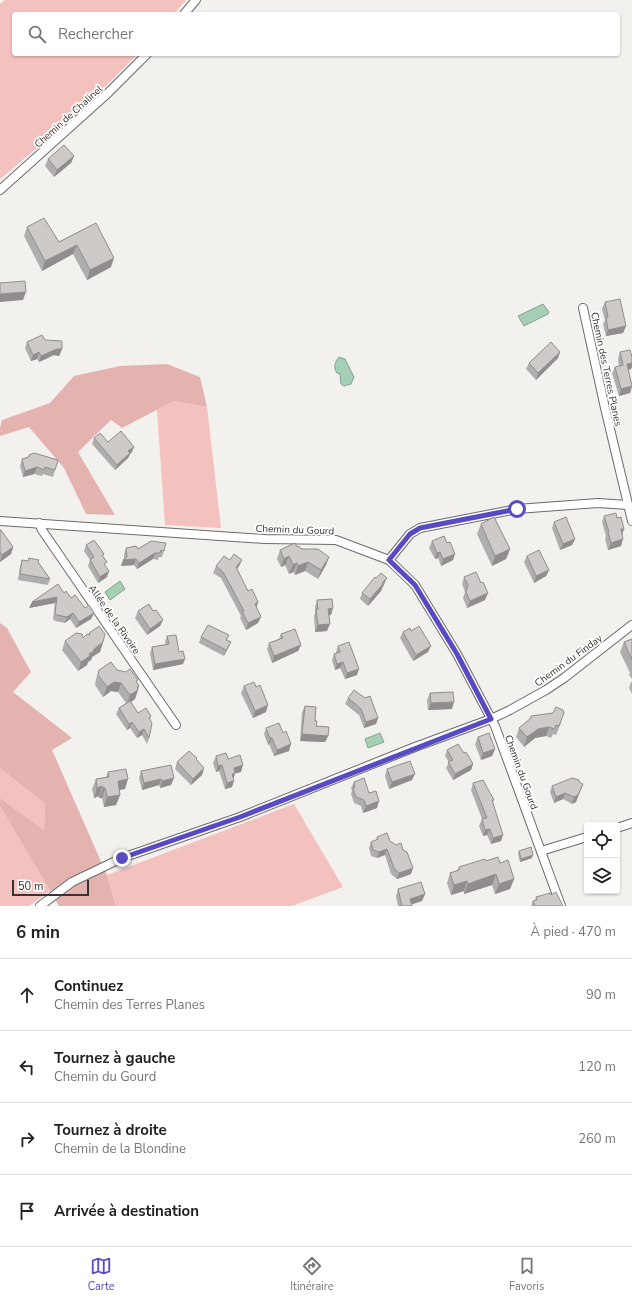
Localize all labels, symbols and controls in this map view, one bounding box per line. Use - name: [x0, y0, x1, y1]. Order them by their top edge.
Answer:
- search box: [12, 12, 620, 56]
- icon: search: [26, 23, 48, 45]
- text: Rechercher: [58, 24, 133, 44]
- street label: Chemin de Chalinel: [31, 82, 106, 151]
- street label: Chemin des Terres Planes: [587, 311, 625, 428]
- route start: [508, 500, 526, 518]
- street label: Chemin du Gourd: [255, 522, 335, 538]
- street label: Allée de la Rivoire: [85, 582, 143, 657]
- street label: Chemin du Finday: [532, 631, 606, 690]
- street label: Chemin du Gourd: [501, 733, 541, 812]
- map controls: [584, 822, 620, 894]
- button: locate: [584, 822, 620, 858]
- route end: [113, 849, 131, 867]
- button: layers: [584, 858, 620, 894]
- scale bar: [12, 878, 89, 897]
- text: 50 m: [18, 879, 43, 894]
- text: 6 min: [16, 921, 60, 944]
- text: À pied · 470 m: [531, 923, 616, 941]
- text: Continuez: [54, 976, 123, 996]
- icon: ahead: [16, 984, 38, 1006]
- text: 90 m: [586, 986, 616, 1004]
- text: Chemin des Terres Planes: [54, 996, 205, 1014]
- text: Tournez à gauche: [54, 1048, 176, 1068]
- icon: left: [16, 1056, 38, 1078]
- text: 120 m: [578, 1058, 616, 1076]
- text: Chemin du Gourd: [54, 1068, 156, 1086]
- text: Tournez à droite: [54, 1120, 167, 1140]
- icon: right: [16, 1128, 38, 1150]
- text: 260 m: [578, 1130, 616, 1148]
- text: Chemin de la Blondine: [54, 1140, 186, 1158]
- icon: arrive: [16, 1200, 38, 1222]
- text: Arrivée à destination: [54, 1201, 199, 1221]
- tab: Carte: [88, 1255, 115, 1294]
- tab: Itinéraire: [290, 1255, 334, 1294]
- tab: Favoris: [509, 1255, 544, 1294]

